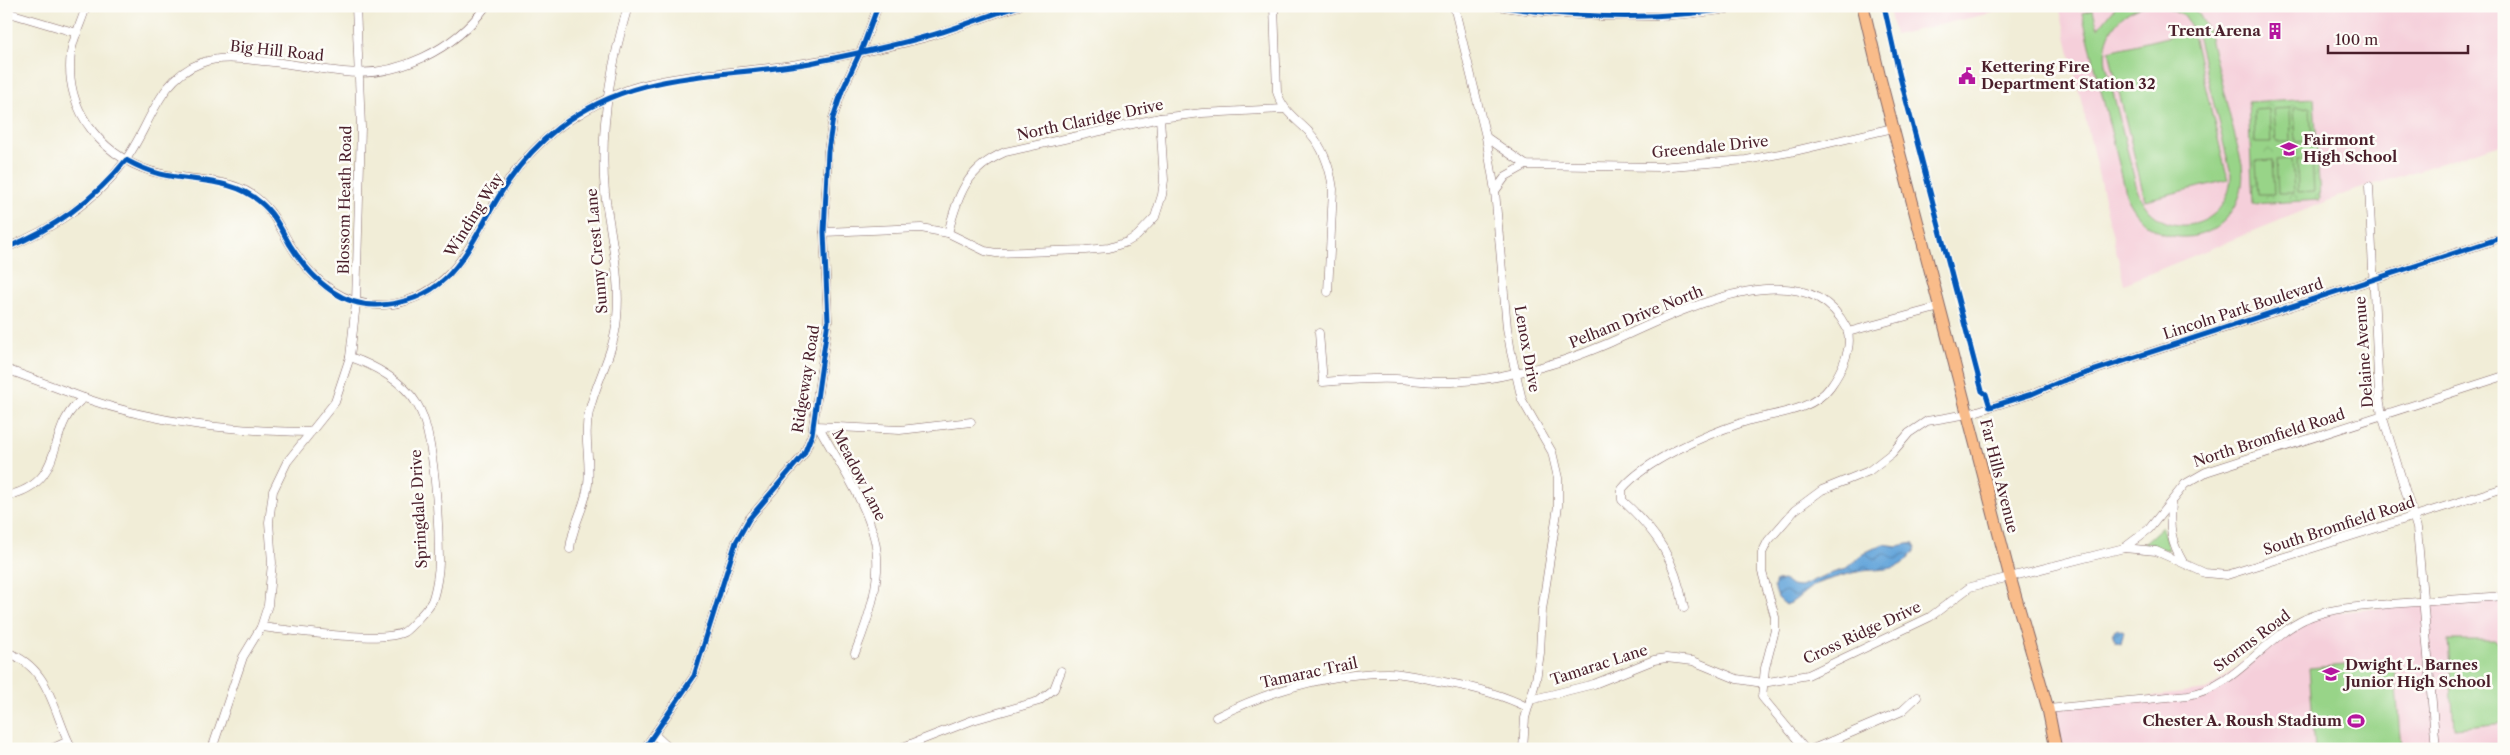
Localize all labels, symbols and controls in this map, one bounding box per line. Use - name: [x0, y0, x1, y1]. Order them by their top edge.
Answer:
- place label: Trent Arena: [2168, 21, 2261, 40]
- building icon: Trent Arena: [2265, 21, 2285, 41]
- scale bar: [2328, 22, 2468, 54]
- text: 100 m: [2335, 30, 2378, 49]
- street label: Big Hill Road: [229, 36, 325, 65]
- place label: Kettering Fire Department Station 32: [1981, 57, 2156, 93]
- public building icon: Kettering Fire Department Station 32: [1957, 66, 1977, 86]
- street label: North Claridge Drive: [1015, 95, 1165, 144]
- street label: Blossom Heath Road: [334, 125, 355, 275]
- place label: Fairmont High School: [2303, 130, 2397, 166]
- street label: Greendale Drive: [1651, 131, 1769, 162]
- school or university icon: Fairmont High School: [2279, 139, 2299, 159]
- street label: Winding Way: [440, 169, 507, 261]
- street label: Sunny Crest Lane: [582, 188, 611, 315]
- street label: Lincoln Park Boulevard: [2160, 274, 2325, 343]
- street label: Pelham Drive North: [1566, 281, 1706, 352]
- street label: Delaine Avenue: [2350, 296, 2377, 409]
- street label: Lenox Drive: [1511, 304, 1544, 394]
- street label: Ridgeway Road: [788, 324, 823, 434]
- street label: North Bromfield Road: [2191, 404, 2347, 471]
- street label: Far Hills Avenue: [1976, 417, 2023, 535]
- street label: Meadow Lane: [828, 426, 891, 524]
- street label: Springdale Drive: [406, 449, 431, 569]
- street label: South Bromfield Road: [2261, 492, 2417, 559]
- street label: Cross Ridge Drive: [1800, 597, 1924, 668]
- street label: Storms Road: [2209, 606, 2294, 676]
- street label: Tamarac Lane: [1548, 640, 1650, 689]
- street label: Tamarac Trail: [1259, 653, 1360, 692]
- place label: Dwight L. Barnes Junior High School: [2342, 655, 2491, 691]
- school or university icon: Dwight L. Barnes Junior High School: [2321, 664, 2341, 684]
- place label: Chester A. Roush Stadium: [2142, 711, 2342, 730]
- sports icon: Chester A. Roush Stadium: [2346, 711, 2366, 731]

